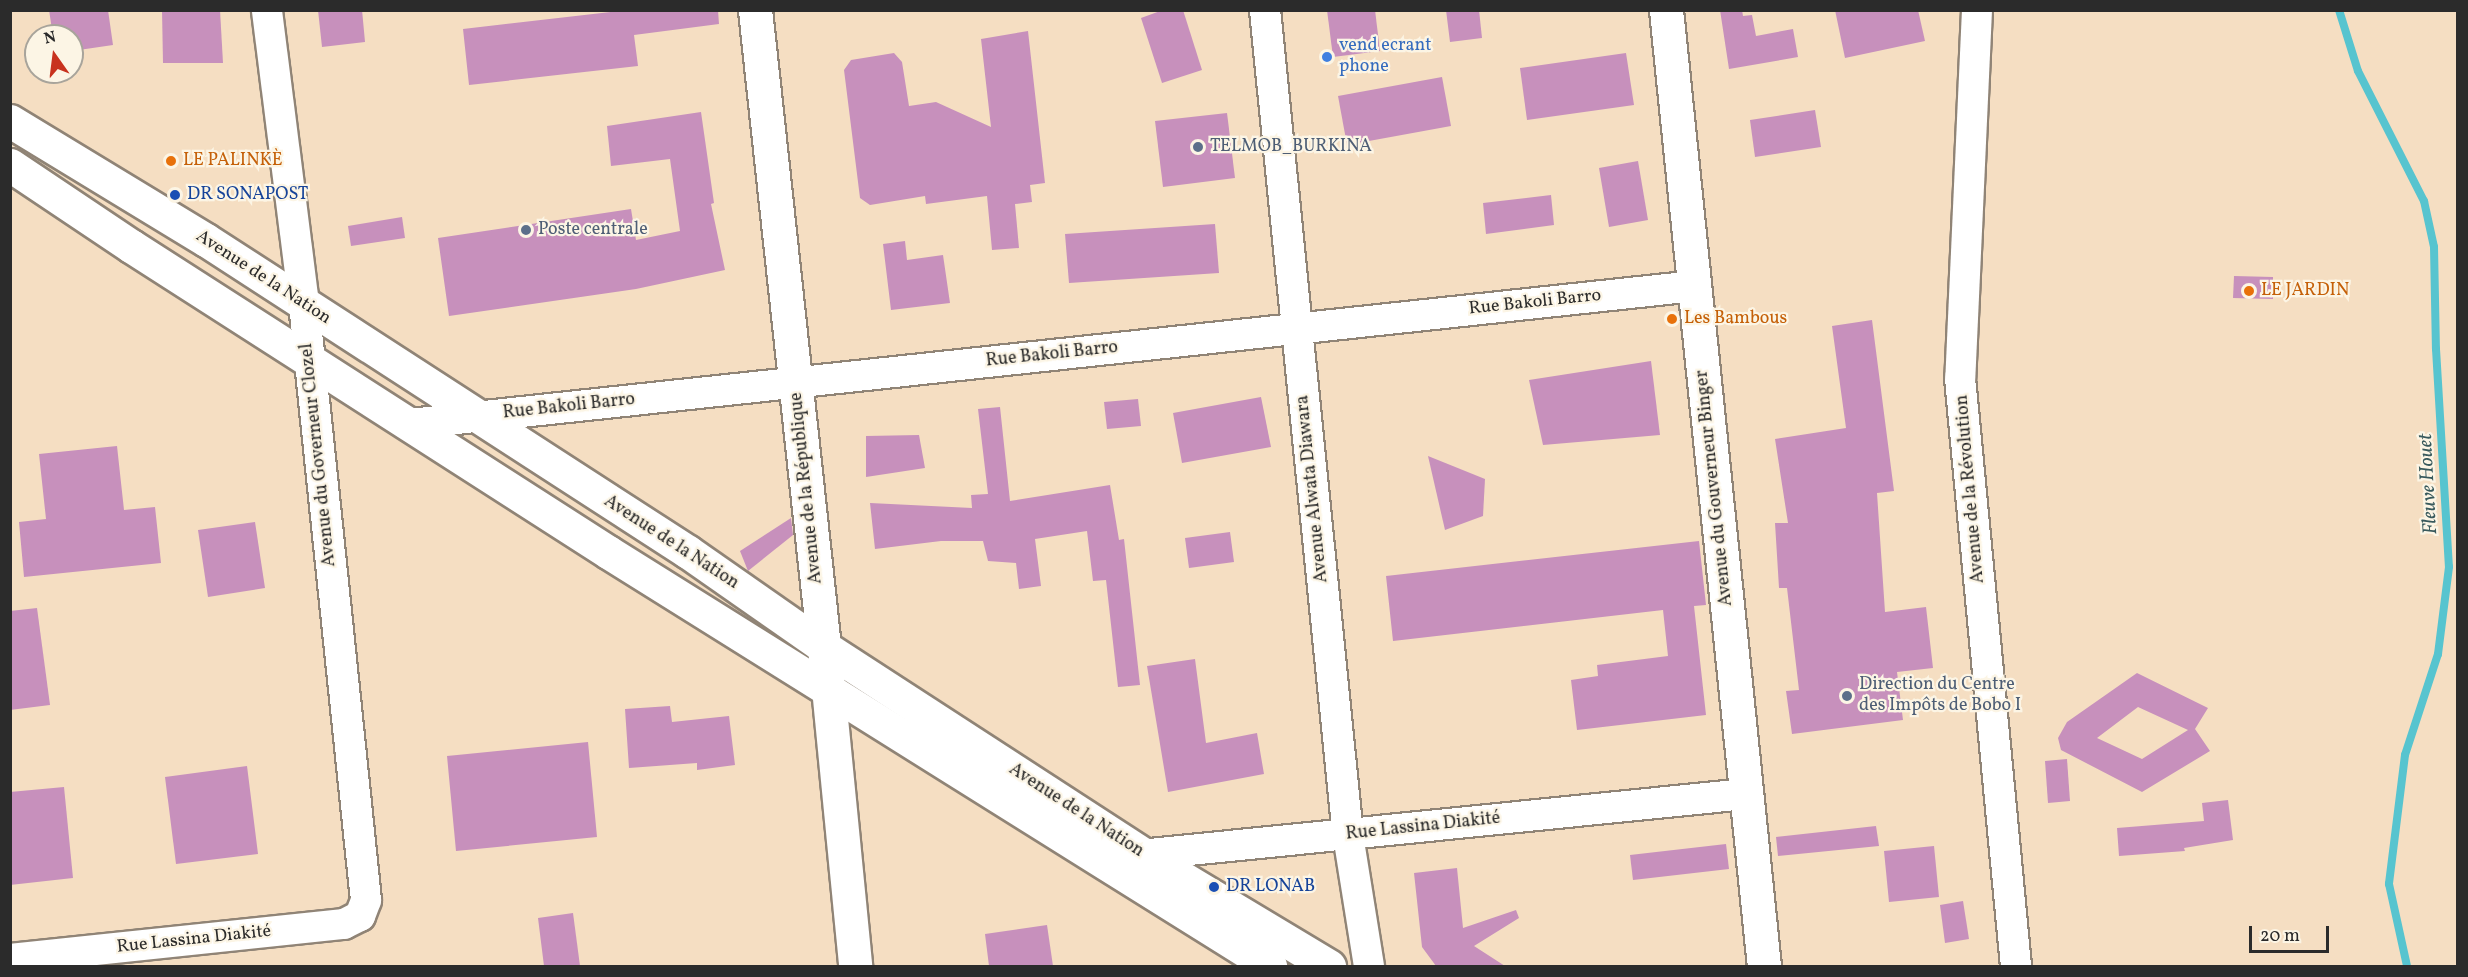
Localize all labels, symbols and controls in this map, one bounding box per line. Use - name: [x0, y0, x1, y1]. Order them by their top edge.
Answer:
- north arrow: [24, 24, 84, 84]
- text: N: [42, 26, 58, 51]
- place label: vend ecrant phone: [1339, 36, 1432, 78]
- marker: vend ecrant phone: [1320, 50, 1334, 64]
- place label: TELMOB_BURKINA: [1210, 136, 1372, 158]
- marker: TELMOB_BURKINA: [1191, 140, 1205, 154]
- place label: LE PALINKÈ: [183, 150, 283, 172]
- marker: LE PALINKÈ: [164, 154, 178, 168]
- place label: DR SONAPOST: [187, 184, 308, 206]
- marker: DR SONAPOST: [168, 188, 182, 202]
- place label: Poste centrale: [538, 219, 648, 241]
- marker: Poste centrale: [519, 223, 533, 237]
- street label: Avenue de la Nation: [191, 226, 335, 330]
- place label: LE JARDIN: [2261, 280, 2349, 302]
- marker: LE JARDIN: [2242, 284, 2256, 298]
- street label: Rue Bakoli Barro: [1468, 285, 1602, 321]
- place label: Les Bambous: [1684, 308, 1787, 330]
- marker: Les Bambous: [1665, 312, 1679, 326]
- street label: Rue Bakoli Barro: [985, 337, 1119, 373]
- street label: Avenue du Governeur Clozel: [297, 342, 341, 568]
- street label: Avenue du Gouverneur Binger: [1692, 369, 1738, 607]
- street label: Rue Bakoli Barro: [502, 389, 636, 425]
- street label: Avenue de la République: [786, 391, 828, 585]
- street label: Avenue Alwata Diawara: [1292, 394, 1334, 584]
- street label: Avenue de la Révolution: [1952, 394, 1990, 584]
- water label: Fleuve Houet: [2414, 433, 2444, 535]
- street label: Avenue de la Nation: [599, 491, 743, 595]
- place label: Direction du Centre des Impôts de Bobo I: [1859, 675, 2021, 718]
- marker: Direction du Centre des Impôts de Bobo I: [1840, 689, 1854, 703]
- street label: Avenue de la Nation: [1004, 759, 1148, 863]
- street label: Rue Lassina Diakité: [1345, 808, 1501, 846]
- place label: DR LONAB: [1226, 876, 1315, 898]
- marker: DR LONAB: [1207, 880, 1221, 894]
- scale bar: [2252, 914, 2332, 952]
- street label: Rue Lassina Diakité: [116, 921, 272, 959]
- text: 20 m: [2260, 924, 2300, 949]

